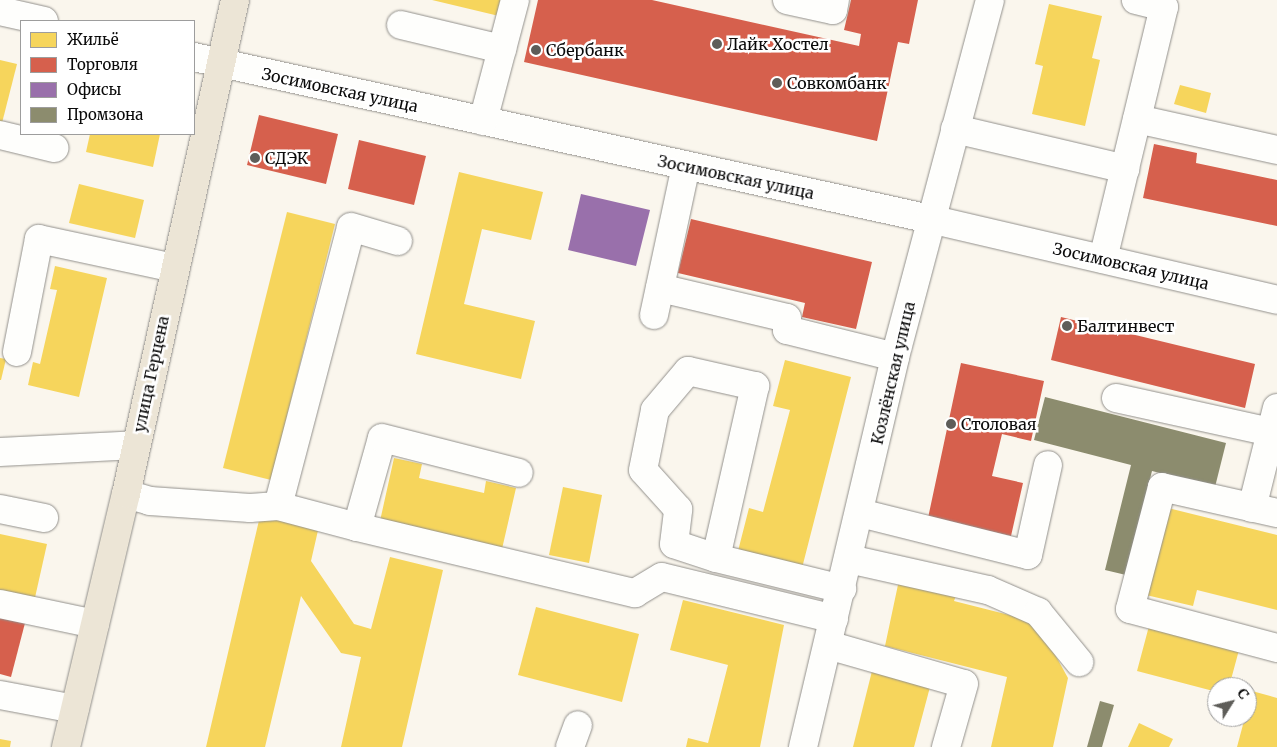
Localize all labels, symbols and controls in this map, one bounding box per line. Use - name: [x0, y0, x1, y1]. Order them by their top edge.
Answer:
- legend: [20, 20, 195, 135]
- text: Жильё: [67, 30, 119, 49]
- place label: Лайк Хостел: [727, 34, 829, 54]
- marker: Лайк Хостел: [711, 38, 723, 50]
- place label: Сбербанк: [546, 40, 624, 60]
- marker: Сбербанк: [530, 44, 542, 56]
- text: Торговля: [67, 55, 138, 74]
- street label: Зосимовская улица: [260, 64, 420, 116]
- place label: Совкомбанк: [787, 73, 887, 93]
- marker: Совкомбанк: [771, 77, 783, 89]
- text: Офисы: [67, 80, 122, 99]
- text: Промзона: [67, 105, 143, 124]
- place label: СДЭК: [265, 148, 308, 168]
- street label: Зосимовская улица: [656, 151, 816, 203]
- marker: СДЭК: [249, 152, 261, 164]
- street label: Зосимовская улица: [1051, 239, 1211, 293]
- street label: Козлёнская улица: [867, 300, 919, 446]
- street label: улица Герцена: [129, 314, 173, 434]
- place label: Балтинвест: [1077, 316, 1174, 336]
- marker: Балтинвест: [1061, 320, 1073, 332]
- place label: Столовая: [961, 414, 1037, 434]
- marker: Столовая: [945, 418, 957, 430]
- north arrow: [1207, 677, 1257, 727]
- text: С: [1233, 685, 1253, 703]

